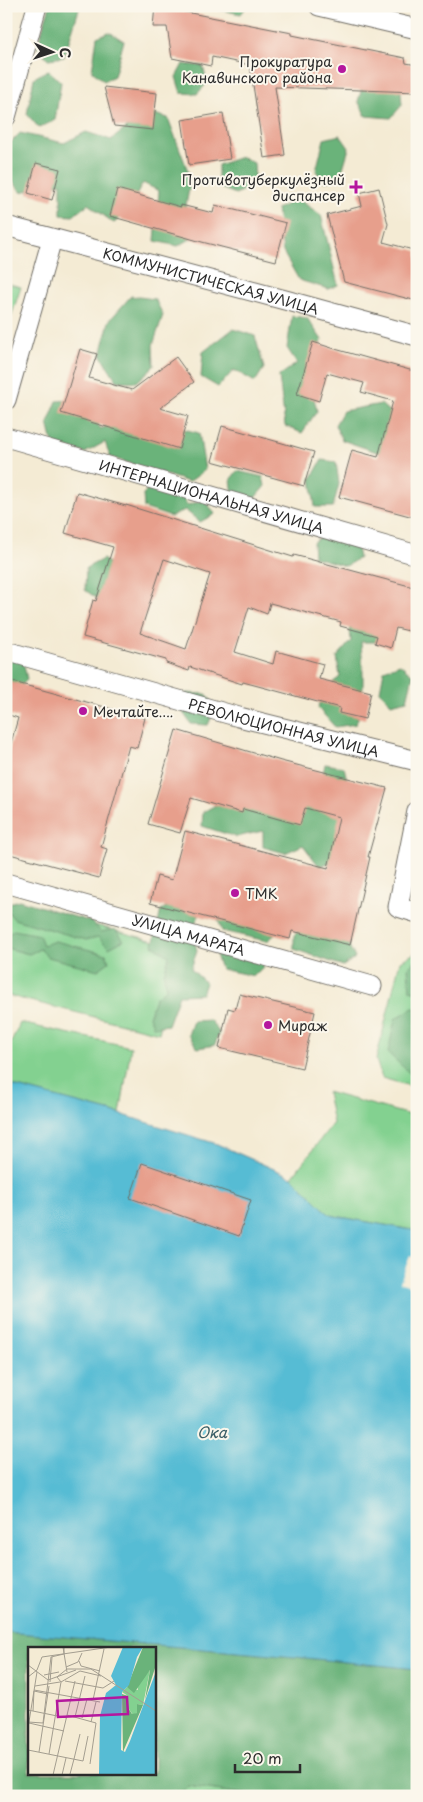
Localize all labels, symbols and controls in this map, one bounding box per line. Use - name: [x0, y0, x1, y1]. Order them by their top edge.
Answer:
- north arrow: [28, 28, 78, 78]
- text: С: [55, 47, 76, 59]
- place label: Прокуратура Канавинского района: [181, 51, 332, 88]
- marker: Прокуратура Канавинского района: [336, 63, 348, 75]
- place label: Противотуберкулёзный диспансер: [182, 169, 345, 206]
- marker: Противотуберкулёзный диспансер: [349, 180, 363, 194]
- street label: КОММУНИСТИЧЕСКАЯ УЛИЦА: [101, 242, 321, 319]
- street label: ИНТЕРНАЦИОНАЛЬНАЯ УЛИЦА: [97, 454, 327, 538]
- street label: РЕВОЛЮЦИОННАЯ УЛИЦА: [186, 693, 382, 762]
- place label: Мечтайте....: [93, 701, 174, 722]
- marker: Мечтайте....: [77, 705, 89, 717]
- place label: ТМК: [245, 883, 278, 904]
- marker: ТМК: [229, 887, 241, 899]
- street label: УЛИЦА МАРАТА: [130, 909, 248, 960]
- place label: Мираж: [278, 1015, 328, 1036]
- marker: Мираж: [262, 1019, 274, 1031]
- water label: Ока: [197, 1420, 228, 1443]
- inset map: [28, 1647, 155, 1774]
- scale bar: [235, 1742, 300, 1774]
- text: 20 m: [243, 1746, 282, 1769]

